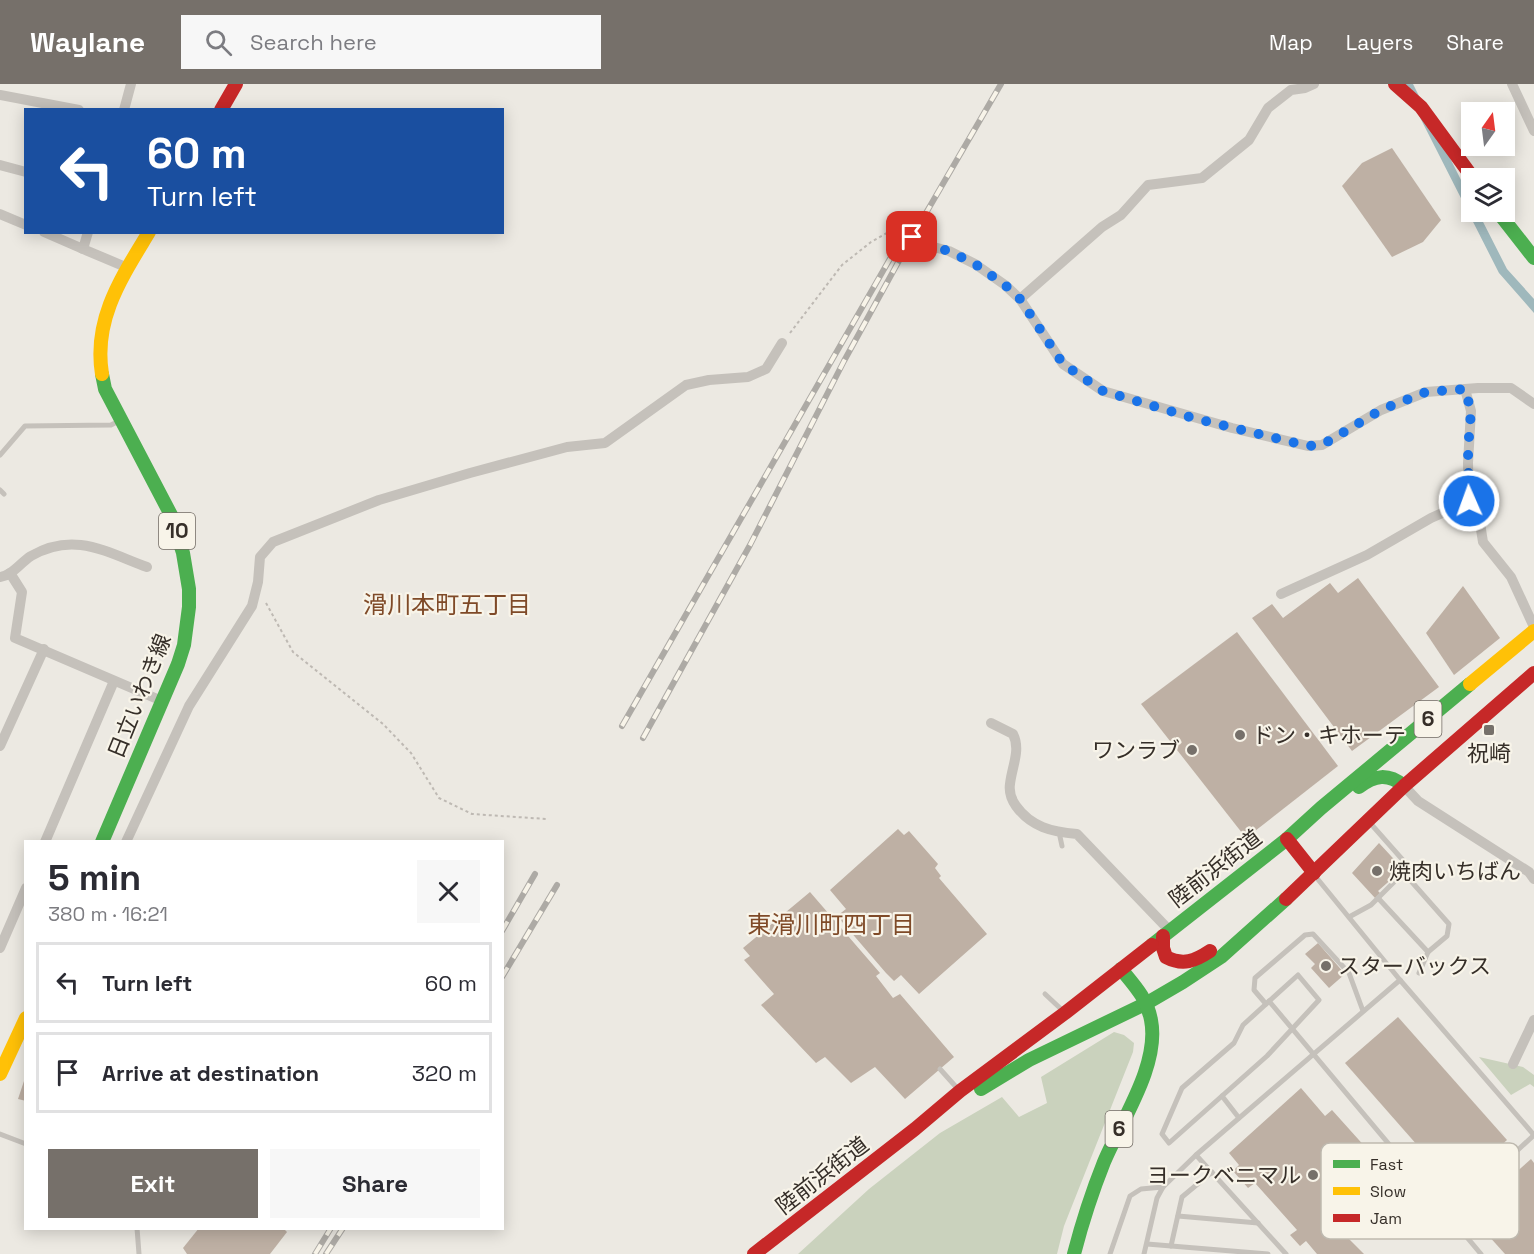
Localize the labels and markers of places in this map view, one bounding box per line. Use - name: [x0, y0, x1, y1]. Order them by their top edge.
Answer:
- pin: [886, 211, 937, 262]
- place label: ドン・キホーテ: [1252, 721, 1406, 749]
- marker: 祝崎: [1482, 723, 1496, 737]
- marker: ドン・キホーテ: [1233, 728, 1247, 742]
- place label: ワンラブ: [1092, 736, 1180, 764]
- place label: 祝崎: [1467, 739, 1511, 767]
- marker: ワンラブ: [1185, 743, 1199, 757]
- place label: 焼肉いちばん: [1389, 857, 1521, 885]
- marker: 焼肉いちばん: [1370, 864, 1384, 878]
- place label: スターバックス: [1338, 952, 1491, 980]
- marker: スターバックス: [1319, 959, 1333, 973]
- place label: ヨークベニマル: [1147, 1161, 1301, 1189]
- marker: ヨークベニマル: [1306, 1168, 1320, 1182]

